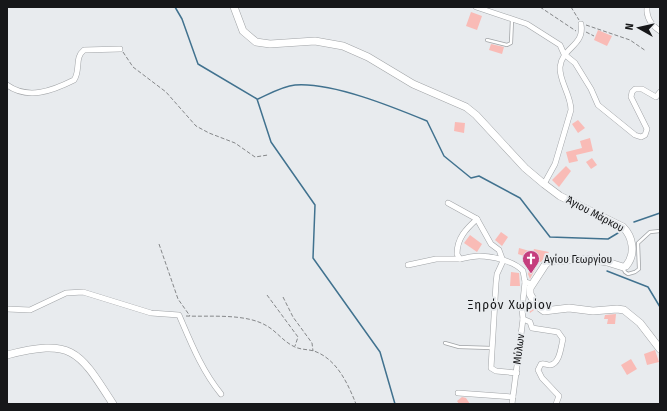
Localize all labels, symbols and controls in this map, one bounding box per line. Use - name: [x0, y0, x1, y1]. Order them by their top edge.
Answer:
- north arrow: [619, 8, 659, 48]
- text: N: [623, 23, 636, 31]
- street label: Άγιου Μάρκου: [564, 193, 626, 235]
- church icon: Αγίου Γεωργίου: [521, 249, 541, 274]
- place label: Αγίου Γεωργίου: [544, 253, 612, 266]
- district label: Ξηρόν Χωρίον: [468, 297, 552, 312]
- street label: Μύλων: [511, 333, 527, 365]

